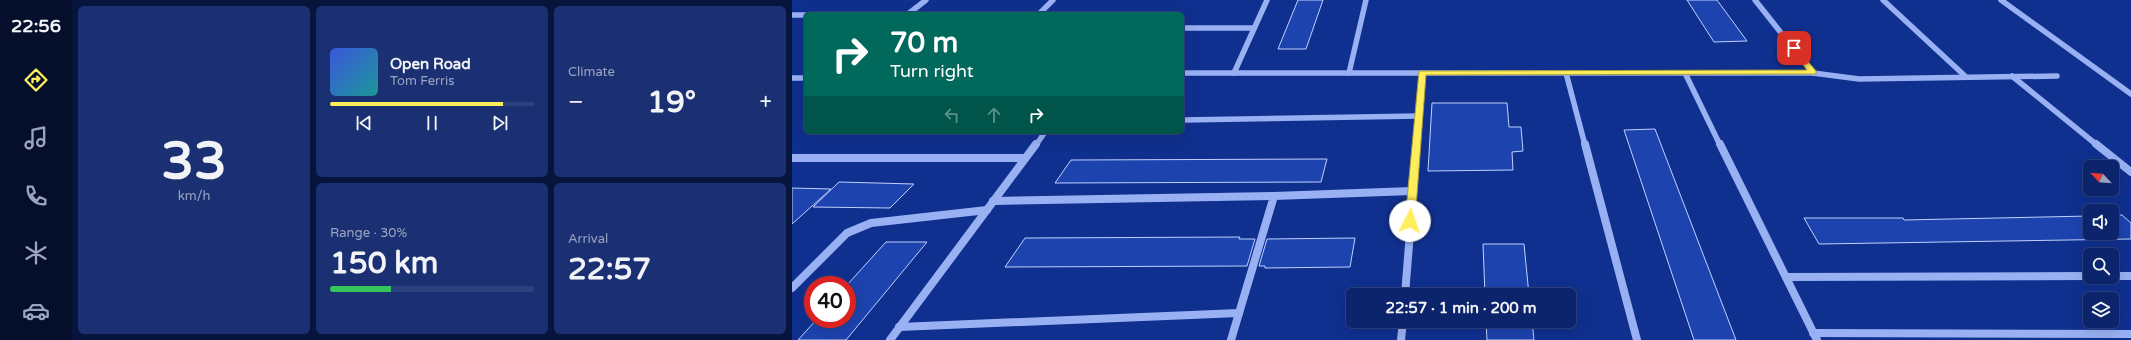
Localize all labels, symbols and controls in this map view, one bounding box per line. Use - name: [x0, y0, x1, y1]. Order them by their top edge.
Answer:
- text: 22:56: [11, 15, 61, 37]
- text: 70 m: [890, 26, 958, 60]
- icon: right: [824, 28, 876, 80]
- pin: [1777, 31, 1811, 65]
- icon: arrive: [1783, 37, 1805, 59]
- text: Open Road: [390, 55, 471, 73]
- text: Turn right: [890, 60, 974, 82]
- text: Climate: [568, 64, 615, 80]
- icon: directions: [22, 66, 50, 94]
- text: Tom Ferris: [390, 73, 454, 89]
- text: 19°: [647, 84, 696, 121]
- text: −: [568, 89, 584, 115]
- text: +: [760, 89, 772, 115]
- icon: left: [941, 104, 963, 126]
- icon: ahead: [983, 104, 1005, 126]
- icon: right: [1025, 104, 1047, 126]
- icon: previous: [353, 112, 375, 134]
- icon: pause: [421, 112, 443, 134]
- icon: next: [489, 112, 511, 134]
- icon: music: [22, 124, 50, 152]
- text: 33: [161, 130, 227, 193]
- north arrow: [2083, 160, 2119, 196]
- map controls: [2083, 160, 2119, 328]
- icon: phone: [22, 182, 50, 210]
- text: km/h: [178, 188, 210, 204]
- position arrow: [1389, 200, 1431, 242]
- button: sound: [2083, 204, 2119, 240]
- text: Range · 30%: [330, 225, 407, 241]
- text: Arrival: [568, 231, 608, 247]
- icon: climate: [22, 239, 50, 267]
- text: 150 km: [330, 245, 438, 282]
- button: search: [2083, 248, 2119, 284]
- text: 22:57: [568, 251, 651, 288]
- speed limit sign: 40: [804, 276, 856, 328]
- button: layers: [2083, 292, 2119, 328]
- icon: car: [22, 297, 50, 325]
- text: 22:57 · 1 min · 200 m: [1386, 299, 1536, 317]

